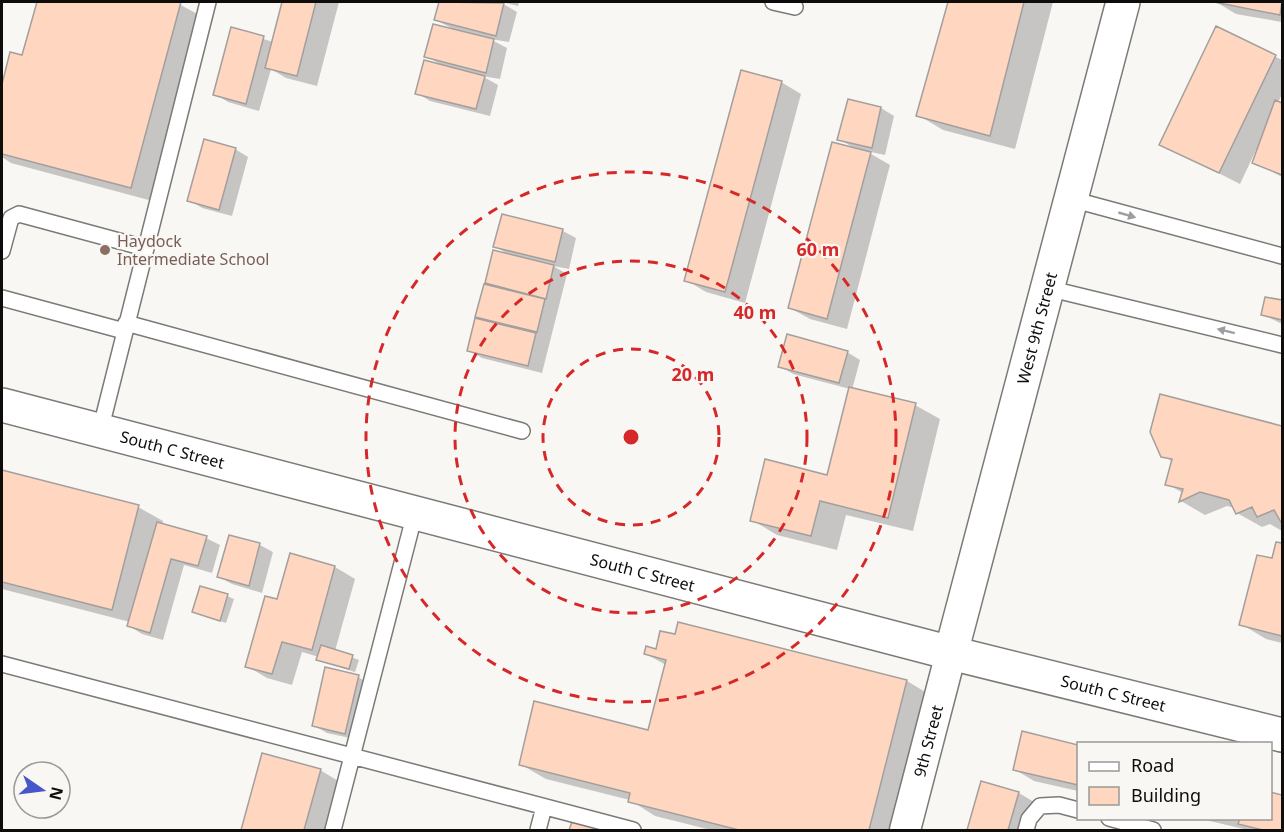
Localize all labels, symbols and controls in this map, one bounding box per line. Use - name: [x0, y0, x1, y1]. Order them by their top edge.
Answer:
- one-way arrow: [1118, 210, 1136, 220]
- place label: Haydock Intermediate School: [117, 230, 269, 270]
- text: 60 m: [797, 237, 839, 261]
- marker: Haydock Intermediate School: [98, 243, 112, 257]
- street label: West 9th Street: [1012, 270, 1062, 387]
- text: 40 m: [734, 300, 776, 324]
- one-way arrow: [1216, 326, 1235, 336]
- text: 20 m: [672, 362, 714, 386]
- street label: South C Street: [118, 425, 227, 474]
- centre of rings: [621, 427, 641, 447]
- street label: South C Street: [588, 548, 697, 597]
- street label: South C Street: [1059, 670, 1168, 717]
- street label: 9th Street: [908, 702, 948, 779]
- legend: [1077, 742, 1272, 820]
- text: Road: [1131, 753, 1174, 777]
- north arrow: [12, 760, 72, 820]
- text: Building: [1131, 783, 1201, 807]
- text: N: [44, 785, 69, 803]

